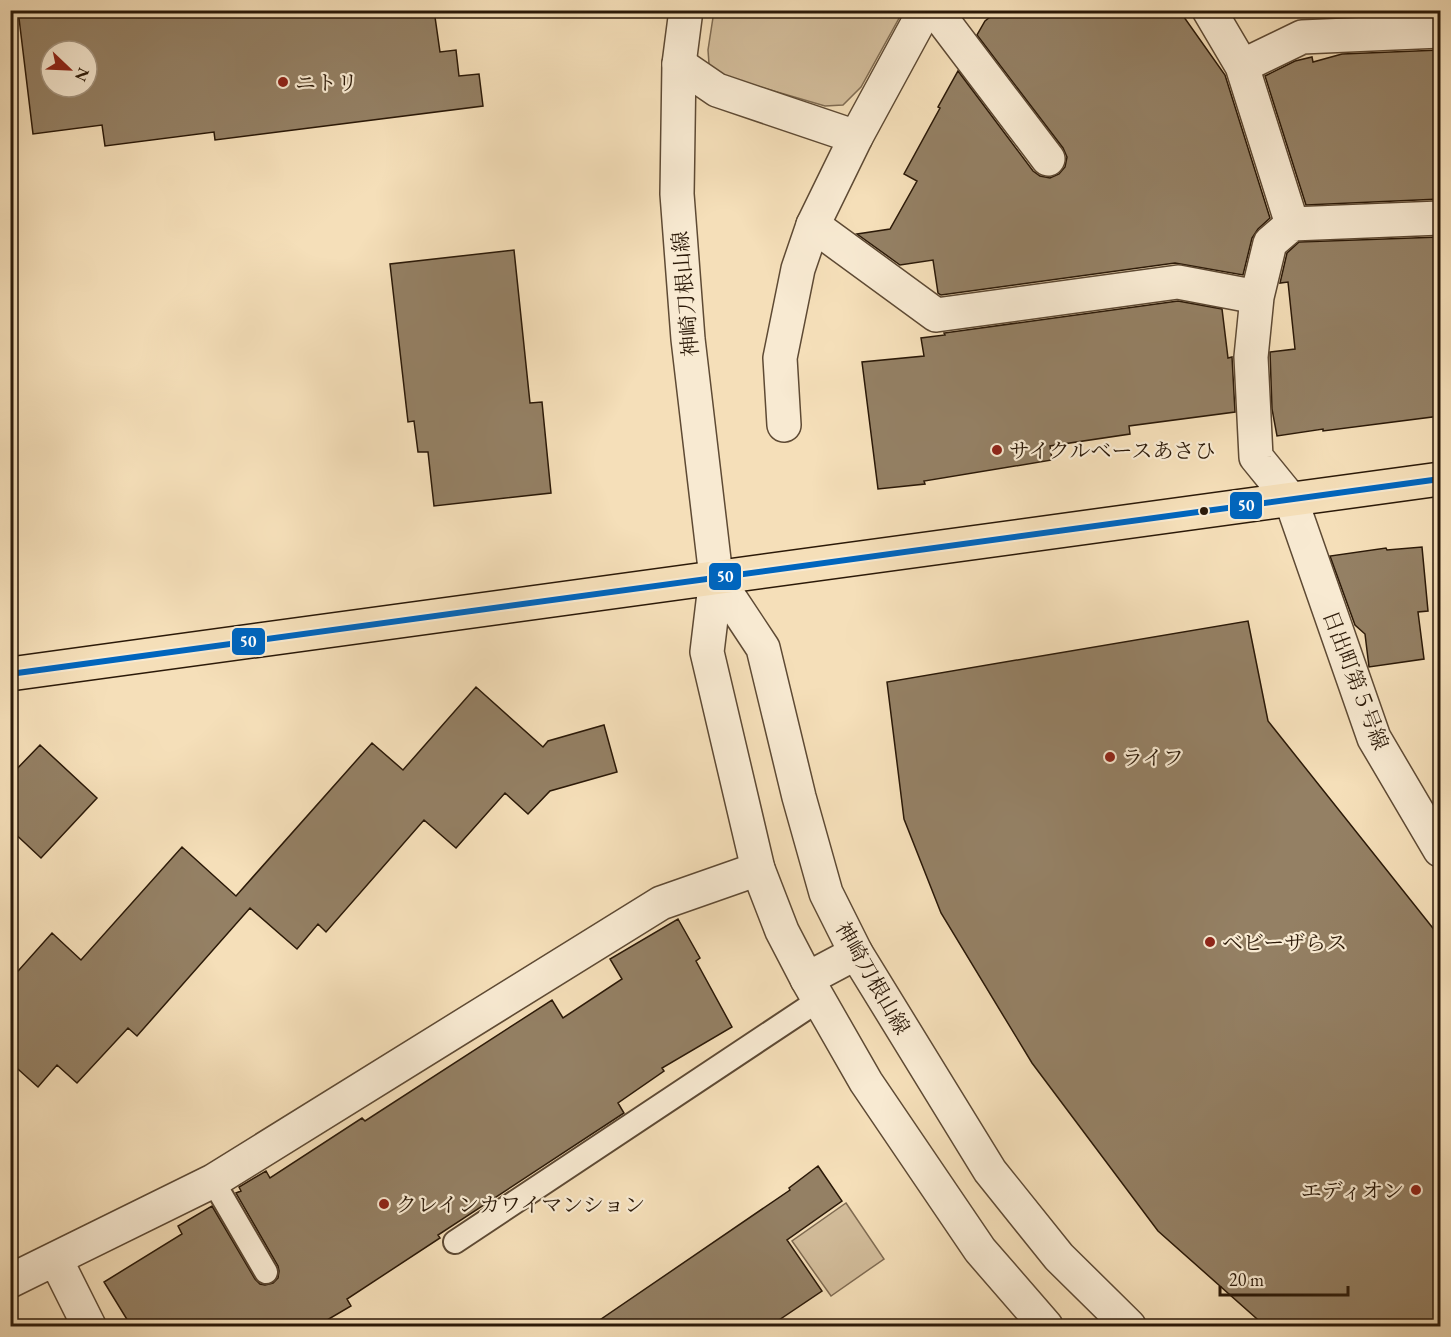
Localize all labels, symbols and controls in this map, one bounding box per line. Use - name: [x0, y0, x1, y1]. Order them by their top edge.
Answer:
- north arrow: [39, 39, 99, 99]
- text: N: [70, 65, 95, 85]
- place label: ニトリ: [295, 69, 358, 96]
- marker: ニトリ: [276, 75, 290, 89]
- street label: 神崎刀根山線: [666, 230, 704, 358]
- place label: サイクルベースあさひ: [1009, 437, 1215, 464]
- marker: サイクルベースあさひ: [990, 443, 1004, 457]
- line badge: 50: [1229, 491, 1263, 520]
- text: 50: [1238, 495, 1255, 516]
- unlabelled marker: [1198, 505, 1210, 517]
- line badge: 50: [708, 562, 742, 591]
- text: 50: [717, 566, 734, 587]
- street label: 日出町第５号線: [1317, 607, 1395, 753]
- line badge: 50: [231, 627, 266, 656]
- text: 50: [240, 631, 257, 652]
- place label: ライフ: [1122, 744, 1184, 771]
- marker: ライフ: [1103, 750, 1117, 764]
- street label: 神崎刀根山線: [830, 917, 916, 1039]
- place label: ベビーザらス: [1222, 929, 1347, 956]
- marker: ベビーザらス: [1203, 935, 1217, 949]
- place label: エディオン: [1301, 1177, 1404, 1204]
- marker: エディオン: [1409, 1183, 1423, 1197]
- place label: クレインカワイマンション: [396, 1191, 645, 1218]
- marker: クレインカワイマンション: [377, 1197, 391, 1211]
- scale bar: [1220, 1259, 1348, 1297]
- text: 20 m: [1229, 1268, 1264, 1291]

